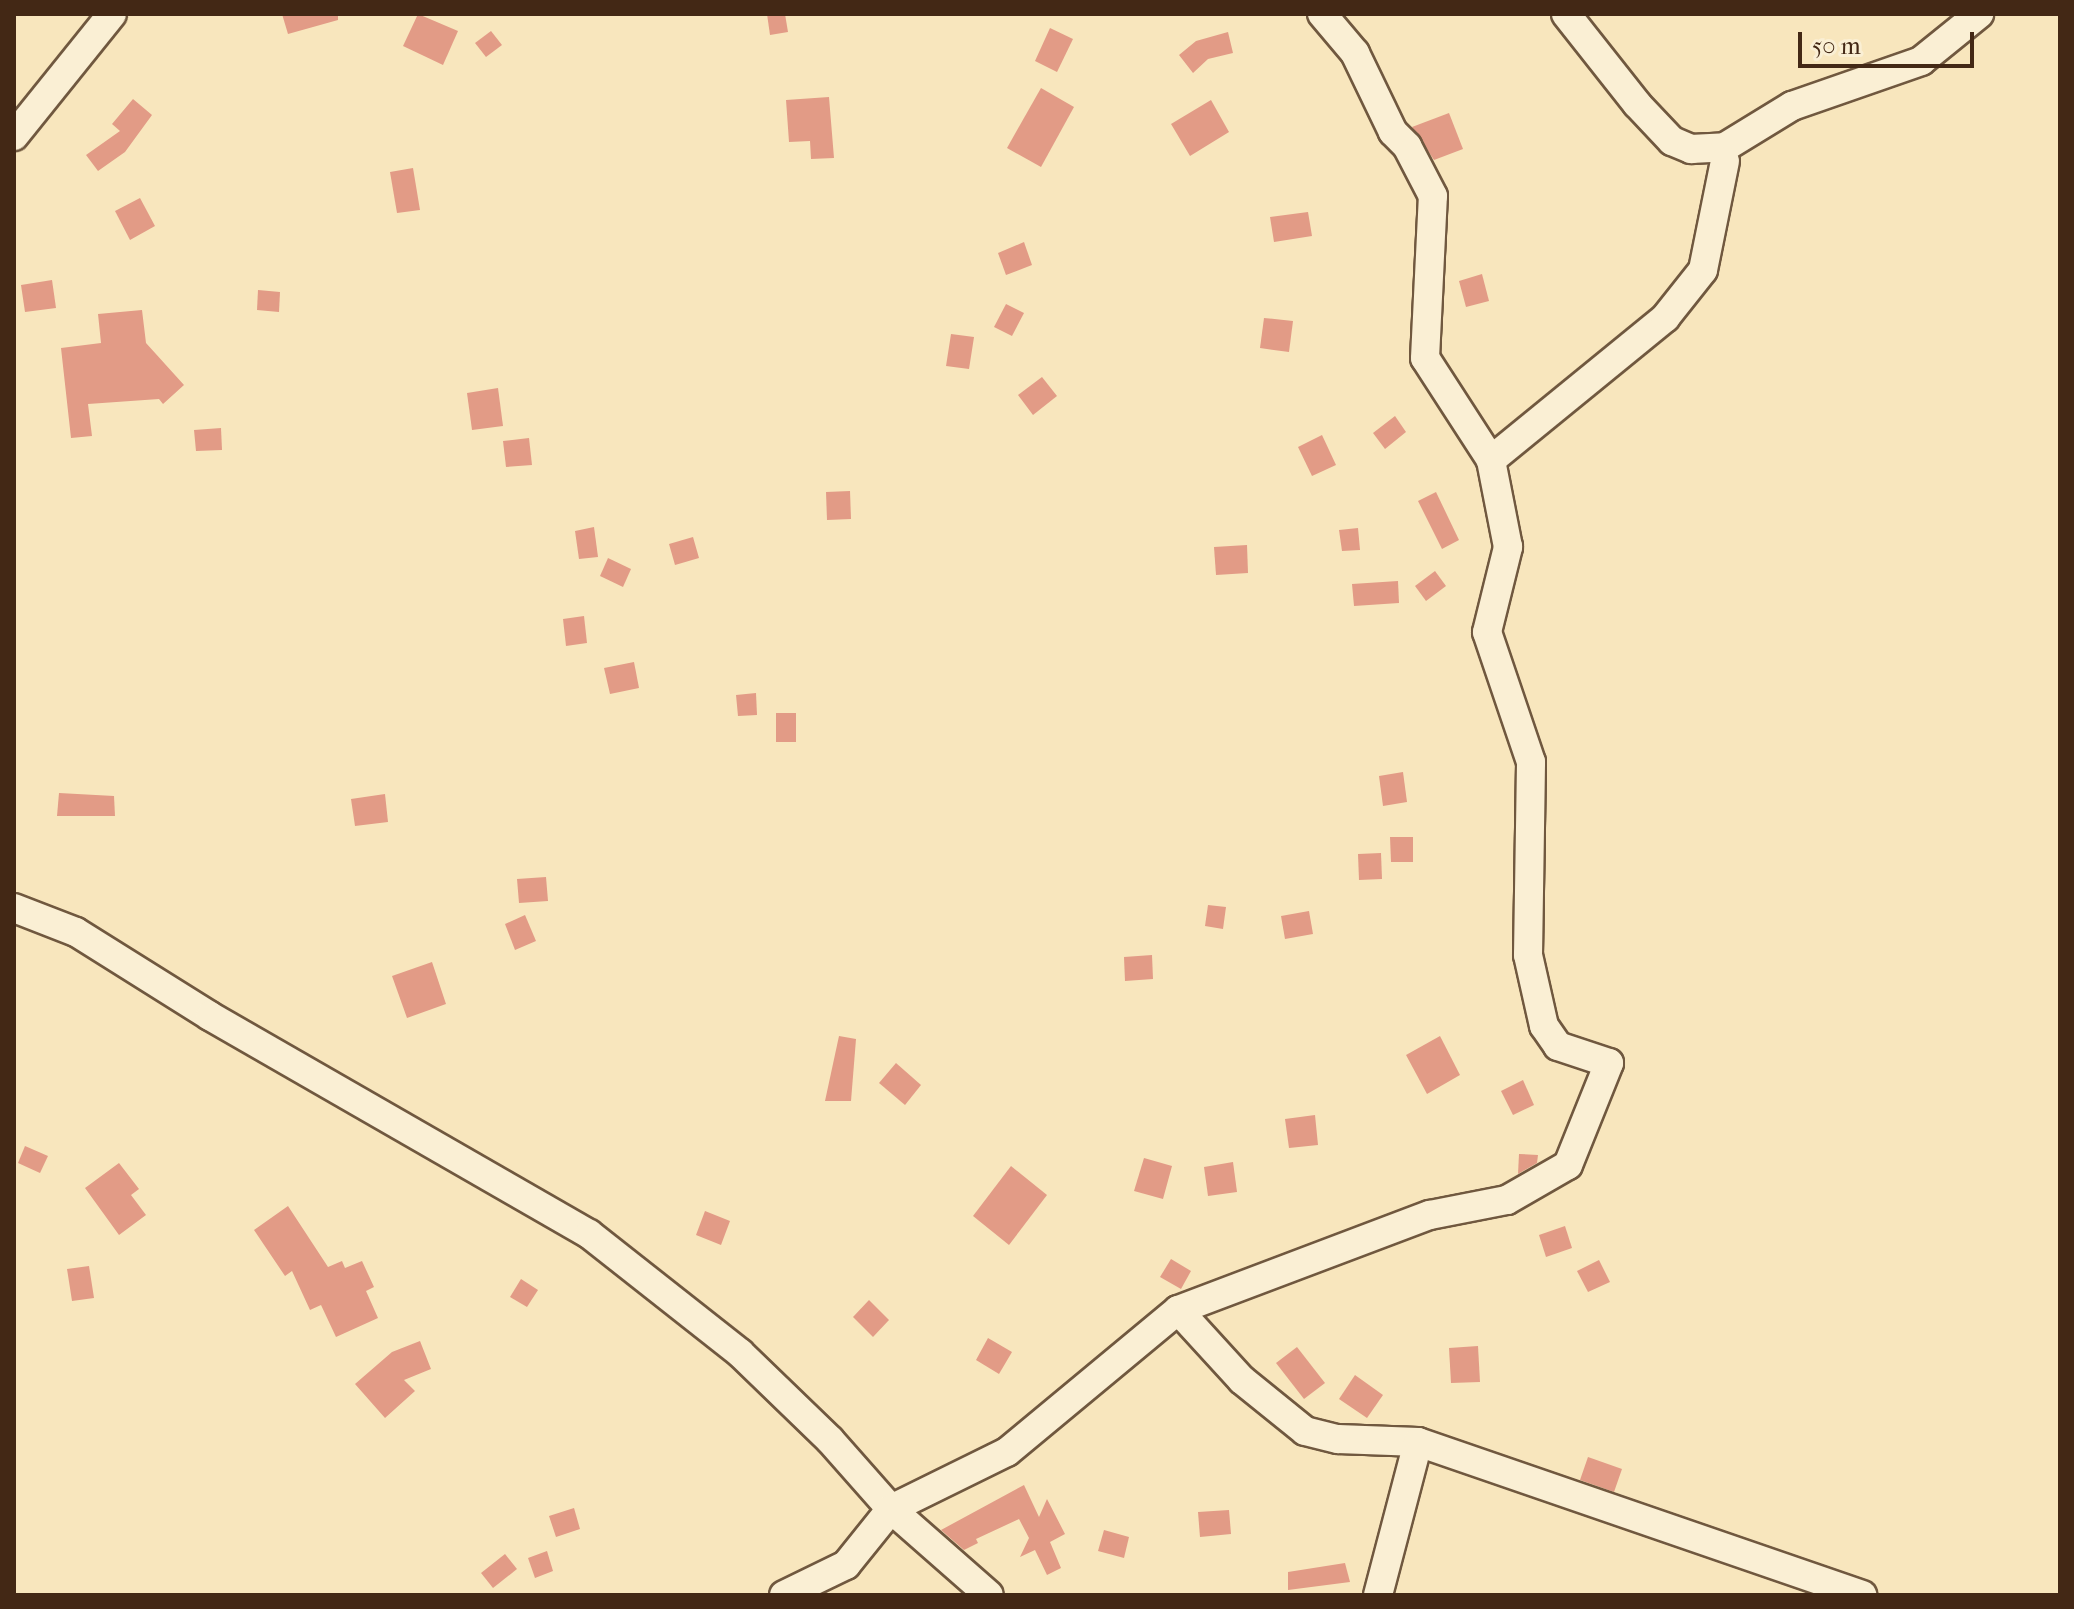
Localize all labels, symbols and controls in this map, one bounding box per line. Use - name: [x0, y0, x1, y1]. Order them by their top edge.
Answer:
- scale bar: [1802, 16, 1978, 66]
- text: 50 m: [1812, 32, 1861, 60]

